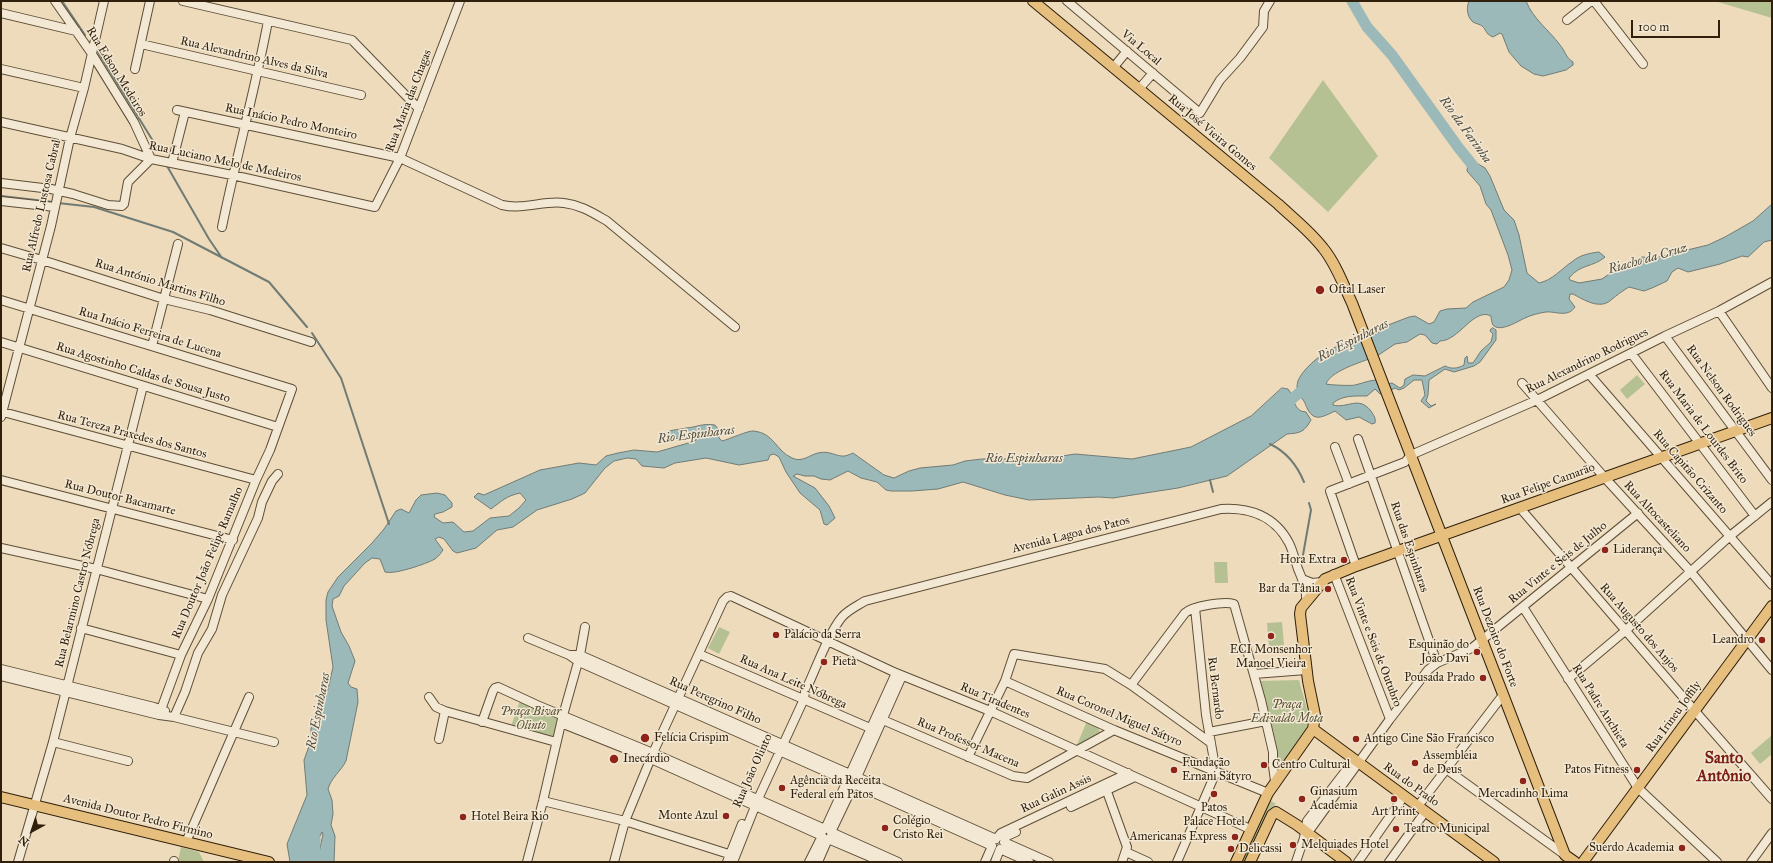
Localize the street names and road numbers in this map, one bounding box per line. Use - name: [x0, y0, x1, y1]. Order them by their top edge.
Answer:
- street label: Rua Edson Medeiros: [83, 24, 149, 120]
- street label: Via Local: [1118, 27, 1164, 69]
- street label: Rua Alexandrino Alves da Silva: [179, 34, 329, 82]
- street label: Rua Maria das Chagas: [383, 48, 435, 154]
- street label: Rua José Vieira Gomes: [1165, 92, 1259, 174]
- street label: Rua Inácio Pedro Monteiro: [224, 101, 358, 143]
- street label: Rua Alfredo Lustosa Cabral: [20, 138, 64, 274]
- street label: Rua Luciano Melo de Medeiros: [147, 139, 303, 185]
- street label: Rua António Martins Filho: [93, 256, 227, 310]
- street label: Rua Inácio Ferreira de Lucena: [77, 304, 223, 362]
- street label: Rua Alexandrino Rodrigues: [1523, 325, 1651, 397]
- street label: Rua Agostinho Caldas de Sousa Justo: [54, 340, 232, 406]
- street label: Rua Nelson Rodrigues: [1683, 342, 1759, 440]
- street label: Rua Maria de Lourdes Brito: [1656, 367, 1750, 487]
- street label: Rua Tereza Praxedes dos Santos: [56, 408, 208, 462]
- street label: Rua Capitão Crizanto: [1650, 427, 1730, 517]
- street label: Rua Felipe Camarão: [1499, 460, 1597, 508]
- street label: Rua Doutor Bacamarte: [63, 477, 177, 519]
- street label: Rua Altocasteliano: [1620, 478, 1694, 556]
- street label: Rua Doutor João Felipe Ramalho: [169, 485, 247, 641]
- street label: Rua das Espinharas: [1387, 500, 1431, 594]
- street label: Avenida Lagoa dos Patos: [1011, 513, 1131, 557]
- street label: Rua Belarmino Castro Nóbrega: [52, 517, 104, 669]
- street label: Rua Vinte e Seis de Julho: [1506, 519, 1610, 607]
- street label: Rua Vinte e Seis de Outubro: [1342, 575, 1404, 709]
- street label: Rua Augusto dos Anjos: [1596, 581, 1682, 675]
- street label: Rua Dezoito do Forte: [1469, 585, 1521, 689]
- street label: Rua Ana Leite Nóbrega: [737, 652, 849, 712]
- street label: Ru Bernardo: [1204, 656, 1226, 720]
- street label: Rua Padre Anchieta: [1568, 661, 1632, 751]
- street label: Rua Peregrino Filho: [667, 674, 763, 728]
- street label: Rua Irineu Joffily: [1643, 679, 1705, 755]
- street label: Rua Tiradentes: [958, 680, 1032, 722]
- street label: Rua Coronel Miguel Sátyro: [1054, 684, 1184, 750]
- street label: Rua Professor Macena: [915, 715, 1021, 771]
- street label: Rua João Olinto: [730, 732, 776, 810]
- street label: Rua do Prado: [1380, 760, 1442, 810]
- street label: Rua Galin Assis: [1018, 771, 1094, 817]
- street label: Avenida Doutor Pedro Firmino: [62, 791, 214, 843]

